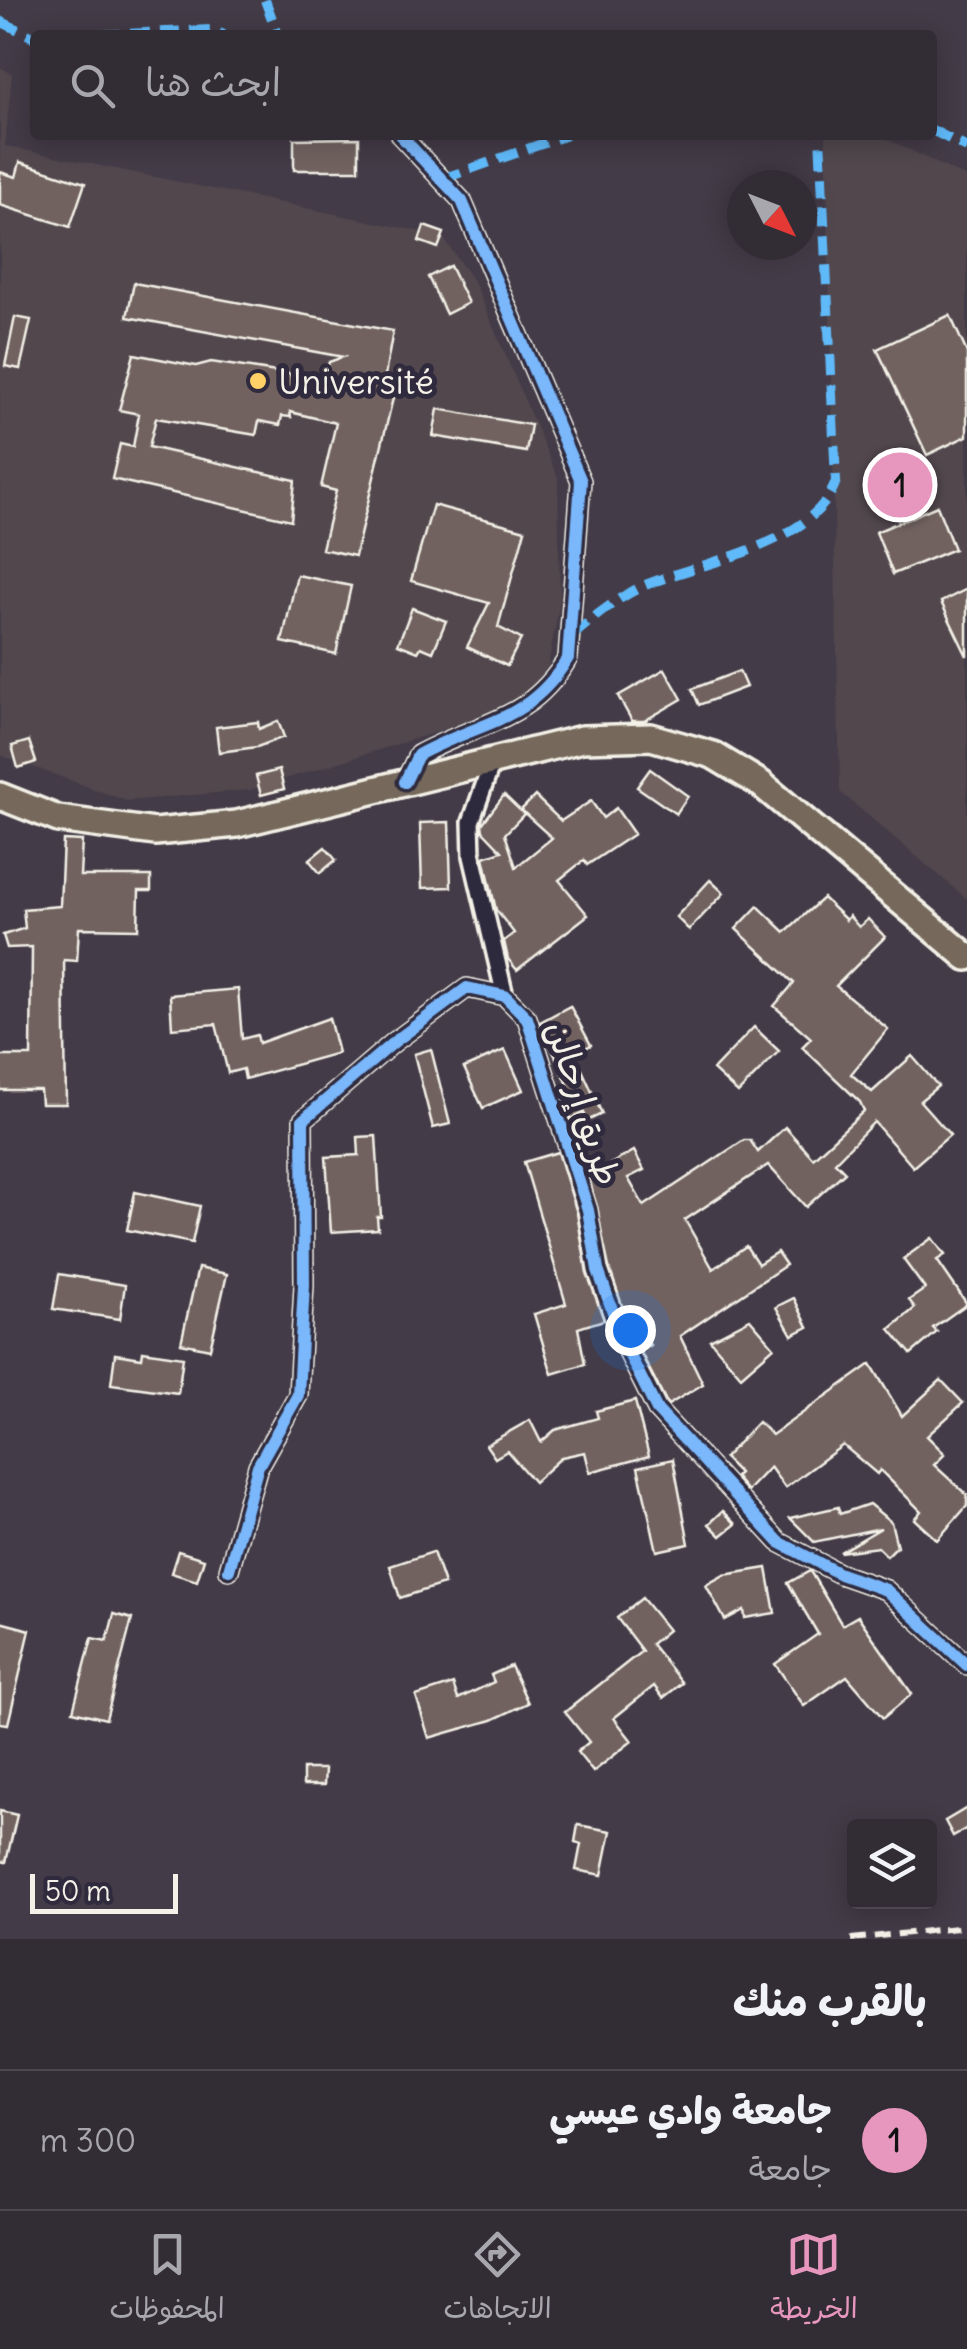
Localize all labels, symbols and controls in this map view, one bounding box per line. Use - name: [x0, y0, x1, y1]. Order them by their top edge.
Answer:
- search box: [30, 30, 937, 140]
- icon: search: [65, 58, 120, 113]
- text: ابحث هنا: [145, 59, 281, 106]
- north arrow: [727, 170, 817, 260]
- place label: Université: [278, 359, 434, 403]
- marker: Université: [247, 370, 269, 392]
- pin: 1: [868, 448, 932, 522]
- street label: طريق إرحالن: [536, 1015, 631, 1191]
- your location: [605, 1305, 656, 1356]
- map controls: [847, 1819, 937, 1909]
- button: layers: [847, 1819, 937, 1909]
- scale bar: [30, 1869, 178, 1914]
- text: 50 m: [45, 1873, 111, 1909]
- text: بالقرب منك: [733, 1975, 927, 2027]
- text: جامعة وادي عيسي: [549, 2087, 832, 2134]
- text: 300 m: [40, 2120, 136, 2161]
- text: 1: [888, 2120, 901, 2161]
- text: جامعة: [749, 2148, 832, 2189]
- tab: المحفوظات: [109, 2227, 225, 2333]
- tab: الاتجاهات: [443, 2227, 552, 2333]
- tab: الخريطة: [770, 2227, 858, 2333]

